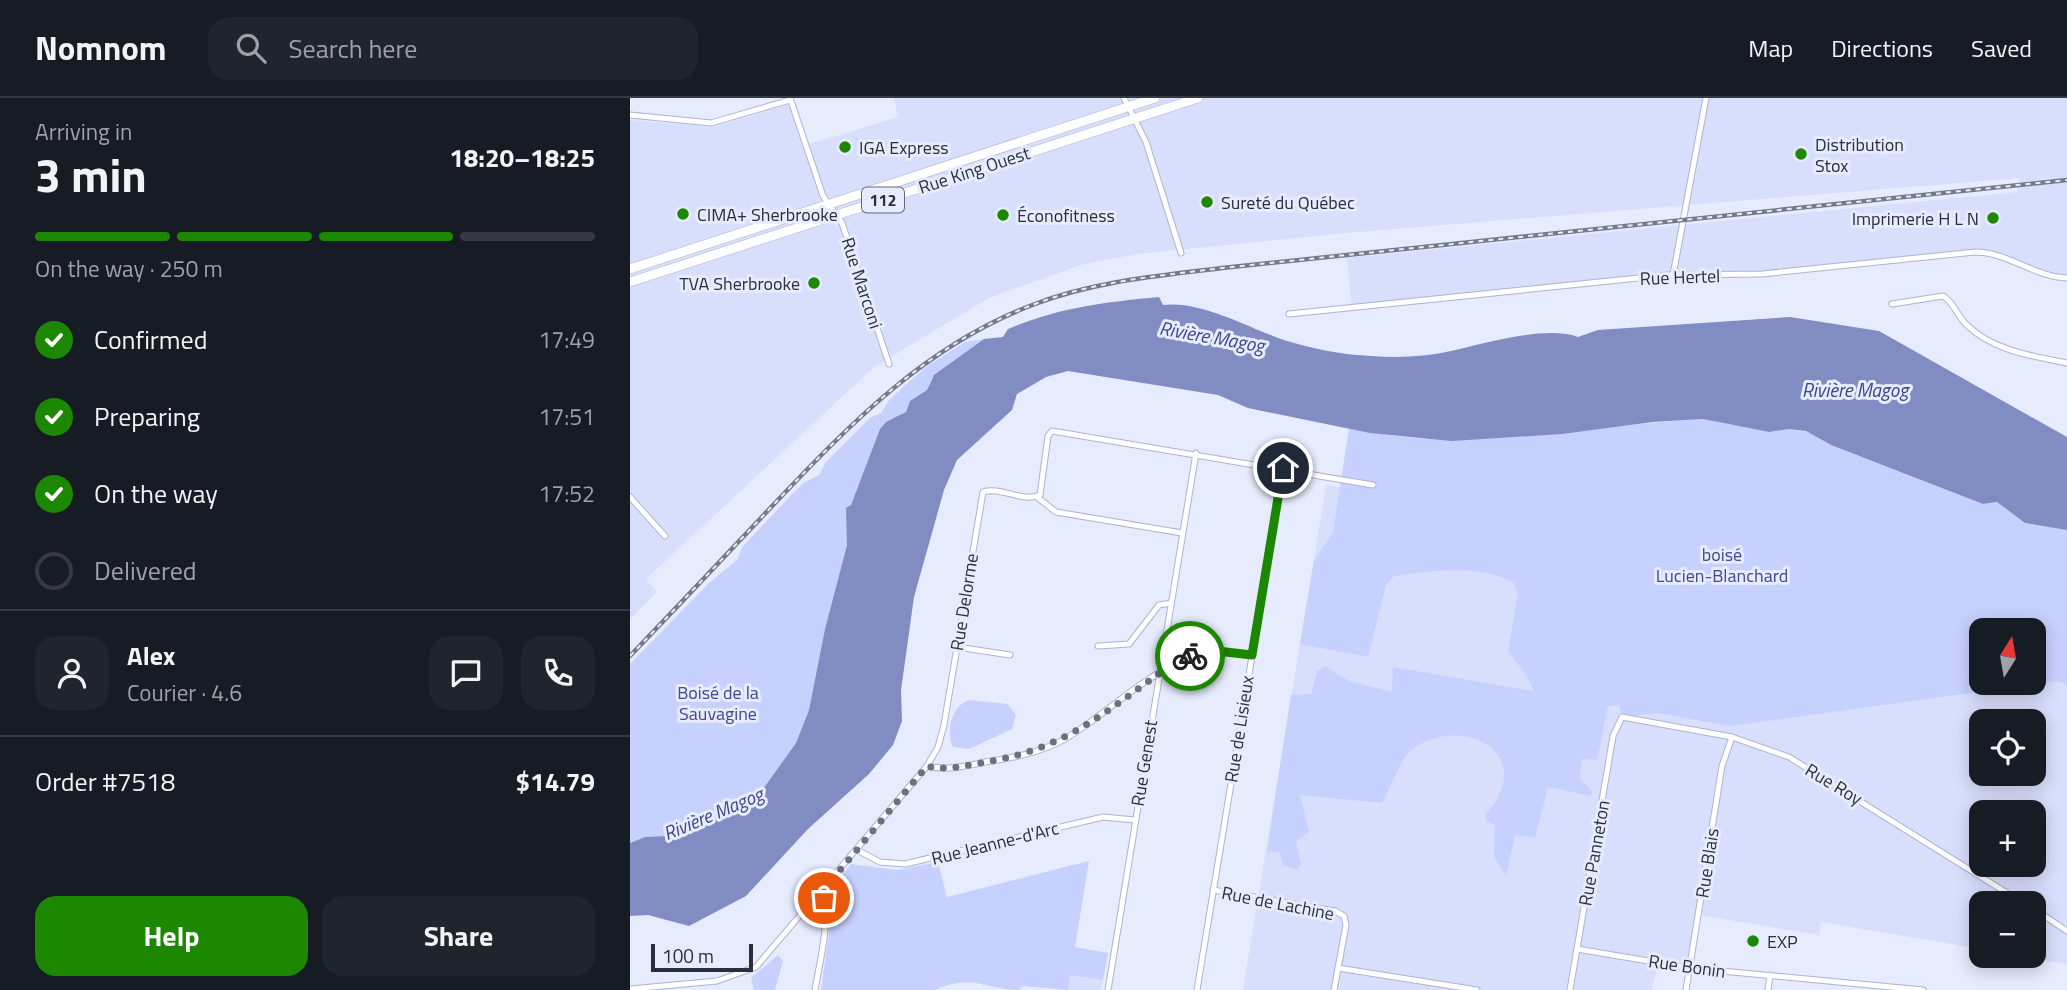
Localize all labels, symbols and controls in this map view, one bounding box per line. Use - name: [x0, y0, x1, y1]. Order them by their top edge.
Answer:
- search box: [208, 17, 698, 80]
- text: Nomnom: [35, 23, 166, 73]
- icon: search: [232, 29, 270, 67]
- text: Search here: [288, 29, 417, 68]
- text: Map: [1748, 30, 1793, 66]
- text: Directions: [1831, 30, 1933, 66]
- text: Saved: [1971, 30, 2032, 66]
- text: Arriving in: [35, 114, 132, 149]
- place label: Distribution Stox: [1815, 131, 1904, 179]
- place label: IGA Express: [859, 134, 949, 161]
- text: 18:20–18:25: [449, 138, 595, 177]
- marker: IGA Express: [837, 139, 853, 155]
- street label: Rue King Ouest: [915, 139, 1034, 201]
- text: 3 min: [35, 140, 147, 210]
- marker: Distribution Stox: [1793, 146, 1809, 162]
- road number: 112: [862, 188, 904, 212]
- place label: Sureté du Québec: [1221, 189, 1355, 216]
- marker: Sureté du Québec: [1199, 194, 1215, 210]
- place label: CIMA+ Sherbrooke: [697, 201, 838, 228]
- place label: Éconofitness: [1017, 202, 1115, 229]
- place label: Imprimerie H L N: [1852, 205, 1979, 232]
- marker: CIMA+ Sherbrooke: [675, 206, 691, 222]
- marker: Éconofitness: [995, 207, 1011, 223]
- marker: Imprimerie H L N: [1985, 210, 2001, 226]
- street label: Rue Marconi: [835, 234, 889, 332]
- text: On the way · 250 m: [35, 251, 223, 286]
- street label: Rue Hertel: [1639, 262, 1721, 292]
- place label: TVA Sherbrooke: [679, 270, 800, 297]
- marker: TVA Sherbrooke: [806, 275, 822, 291]
- water label: Rivière Magog: [1157, 313, 1269, 360]
- text: Confirmed: [94, 320, 208, 359]
- icon: check: [35, 321, 73, 359]
- text: 17:49: [538, 322, 595, 357]
- water label: Rivière Magog: [1802, 375, 1910, 404]
- text: Preparing: [94, 397, 200, 436]
- icon: check: [35, 398, 73, 436]
- text: 17:51: [538, 399, 595, 434]
- pin: [1253, 438, 1313, 498]
- icon: home: [1264, 449, 1302, 487]
- text: On the way: [94, 474, 218, 513]
- icon: check: [35, 475, 73, 513]
- text: 17:52: [538, 476, 595, 511]
- park label: boisé Lucien-Blanchard: [1656, 541, 1788, 589]
- text: Delivered: [94, 551, 197, 590]
- street label: Rue Delorme: [943, 551, 985, 653]
- north arrow: [1969, 618, 2046, 695]
- map controls: [1969, 618, 2046, 968]
- courier: [1155, 621, 1225, 691]
- button: person: [35, 636, 109, 710]
- text: Alex: [127, 636, 175, 675]
- button: chat: [429, 636, 503, 710]
- button: phone: [521, 636, 595, 710]
- icon: bike: [1171, 637, 1209, 675]
- street label: Rue de Lisieux: [1217, 674, 1261, 784]
- text: Courier · 4.6: [127, 675, 242, 710]
- park label: Boisé de la Sauvagine: [677, 679, 759, 727]
- button: locate: [1969, 709, 2046, 786]
- street label: Rue Genest: [1124, 717, 1164, 808]
- street label: Rue Roy: [1800, 756, 1868, 812]
- text: Order #7518: [35, 762, 175, 801]
- text: $14.79: [516, 762, 595, 801]
- water label: Rivière Magog: [659, 778, 769, 847]
- street label: Rue Panneton: [1571, 798, 1617, 908]
- button: +: [1969, 800, 2046, 877]
- street label: Rue Jeanne-d'Arc: [929, 814, 1062, 872]
- street label: Rue Blais: [1688, 826, 1726, 900]
- pin: [794, 868, 854, 928]
- icon: bag: [805, 879, 843, 917]
- street label: Rue de Lachine: [1219, 879, 1337, 927]
- button: −: [1969, 891, 2046, 968]
- button: Help: [35, 896, 308, 976]
- button: Share: [322, 896, 595, 976]
- place label: EXP: [1767, 928, 1798, 955]
- marker: EXP: [1745, 933, 1761, 949]
- scale bar: [651, 941, 752, 973]
- text: 100 m: [662, 941, 714, 970]
- street label: Rue Bonin: [1647, 947, 1727, 985]

